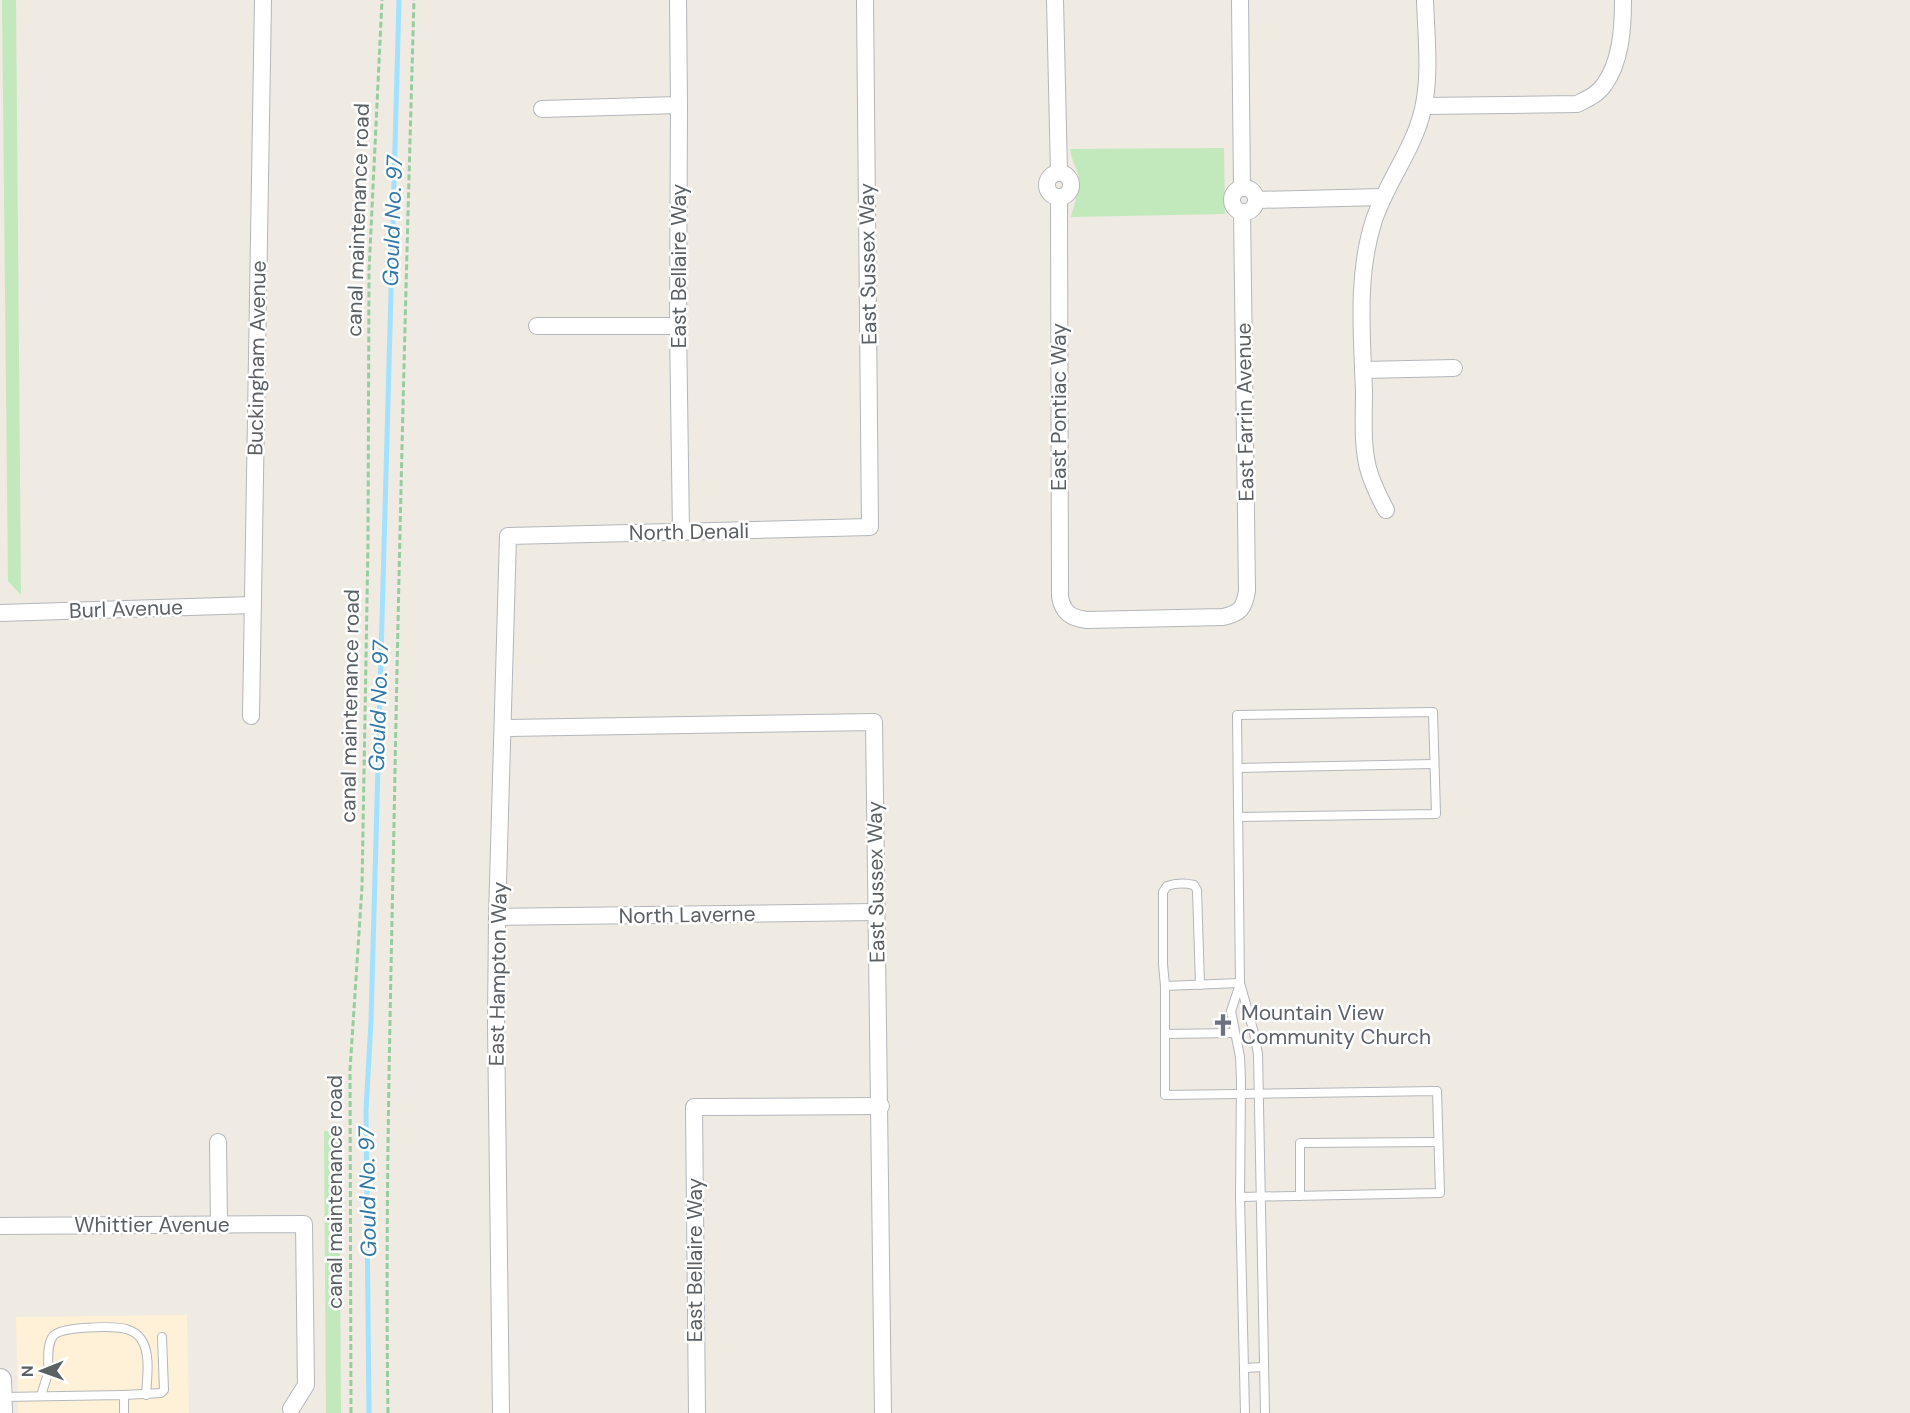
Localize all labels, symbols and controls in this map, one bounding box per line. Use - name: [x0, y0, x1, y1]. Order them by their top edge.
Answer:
- street label: canal maintenance road: [340, 103, 376, 337]
- water label: Gould No. 97: [376, 154, 409, 287]
- street label: East Sussex Way: [853, 182, 883, 345]
- street label: East Bellaire Way: [665, 183, 693, 348]
- street label: Buckingham Avenue: [241, 260, 273, 456]
- street label: East Farrin Avenue: [1229, 322, 1261, 502]
- street label: East Pontiac Way: [1045, 323, 1073, 491]
- street label: North Denali: [629, 517, 749, 547]
- street label: canal maintenance road: [334, 589, 366, 823]
- street label: Burl Avenue: [68, 593, 184, 625]
- water label: Gould No. 97: [362, 639, 395, 772]
- street label: East Sussex Way: [861, 800, 891, 963]
- street label: East Hampton Way: [482, 881, 514, 1066]
- street label: North Laverne: [618, 900, 756, 930]
- place label: Mountain View Community Church: [1241, 999, 1431, 1051]
- church icon: Mountain View Community Church: [1210, 1012, 1236, 1038]
- street label: canal maintenance road: [321, 1075, 349, 1309]
- water label: Gould No. 97: [352, 1125, 383, 1258]
- street label: East Bellaire Way: [681, 1177, 709, 1342]
- street label: Whittier Avenue: [74, 1211, 230, 1239]
- north arrow: [12, 1341, 72, 1401]
- text: N: [17, 1365, 38, 1377]

